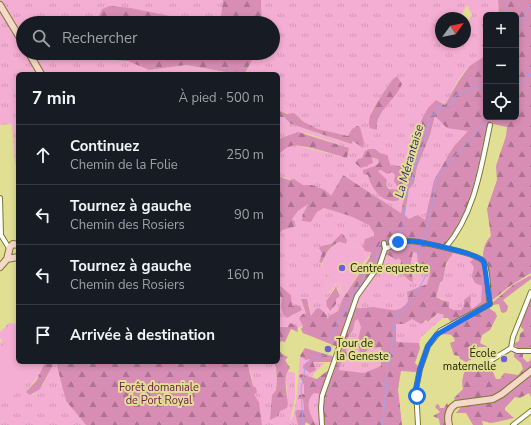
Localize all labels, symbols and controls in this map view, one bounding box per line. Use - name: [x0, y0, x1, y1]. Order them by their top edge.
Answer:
- north arrow: [435, 12, 471, 48]
- map controls: [483, 12, 519, 120]
- button: +: [483, 12, 519, 48]
- search box: [16, 16, 280, 60]
- icon: search: [30, 27, 52, 49]
- text: Rechercher: [62, 28, 137, 48]
- button: −: [483, 48, 519, 84]
- button: locate: [483, 84, 519, 120]
- text: 7 min: [32, 87, 76, 110]
- text: À pied · 500 m: [179, 89, 264, 107]
- water label: La Mérantaise: [391, 122, 427, 200]
- text: Continuez: [70, 136, 139, 156]
- icon: ahead: [32, 144, 54, 166]
- text: 250 m: [226, 146, 264, 164]
- text: Chemin de la Folie: [70, 156, 178, 174]
- text: Tournez à gauche: [70, 196, 192, 216]
- icon: left: [32, 204, 54, 226]
- text: 90 m: [234, 206, 264, 224]
- text: Chemin des Rosiers: [70, 216, 185, 234]
- route end: [389, 233, 407, 251]
- text: Tournez à gauche: [70, 256, 192, 276]
- place label: Centre equestre: [350, 261, 429, 276]
- marker: Centre equestre: [337, 263, 347, 273]
- icon: left: [32, 264, 54, 286]
- text: 160 m: [226, 266, 264, 284]
- text: Chemin des Rosiers: [70, 276, 185, 294]
- icon: arrive: [32, 324, 54, 346]
- text: Arrivée à destination: [70, 325, 215, 345]
- place label: Tour de la Geneste: [336, 336, 389, 364]
- marker: Tour de la Geneste: [323, 344, 333, 354]
- place label: École maternelle: [443, 345, 496, 374]
- marker: École maternelle: [499, 354, 509, 364]
- park label: Forêt domaniale de Port Royal: [119, 380, 199, 408]
- route start: [408, 387, 426, 405]

